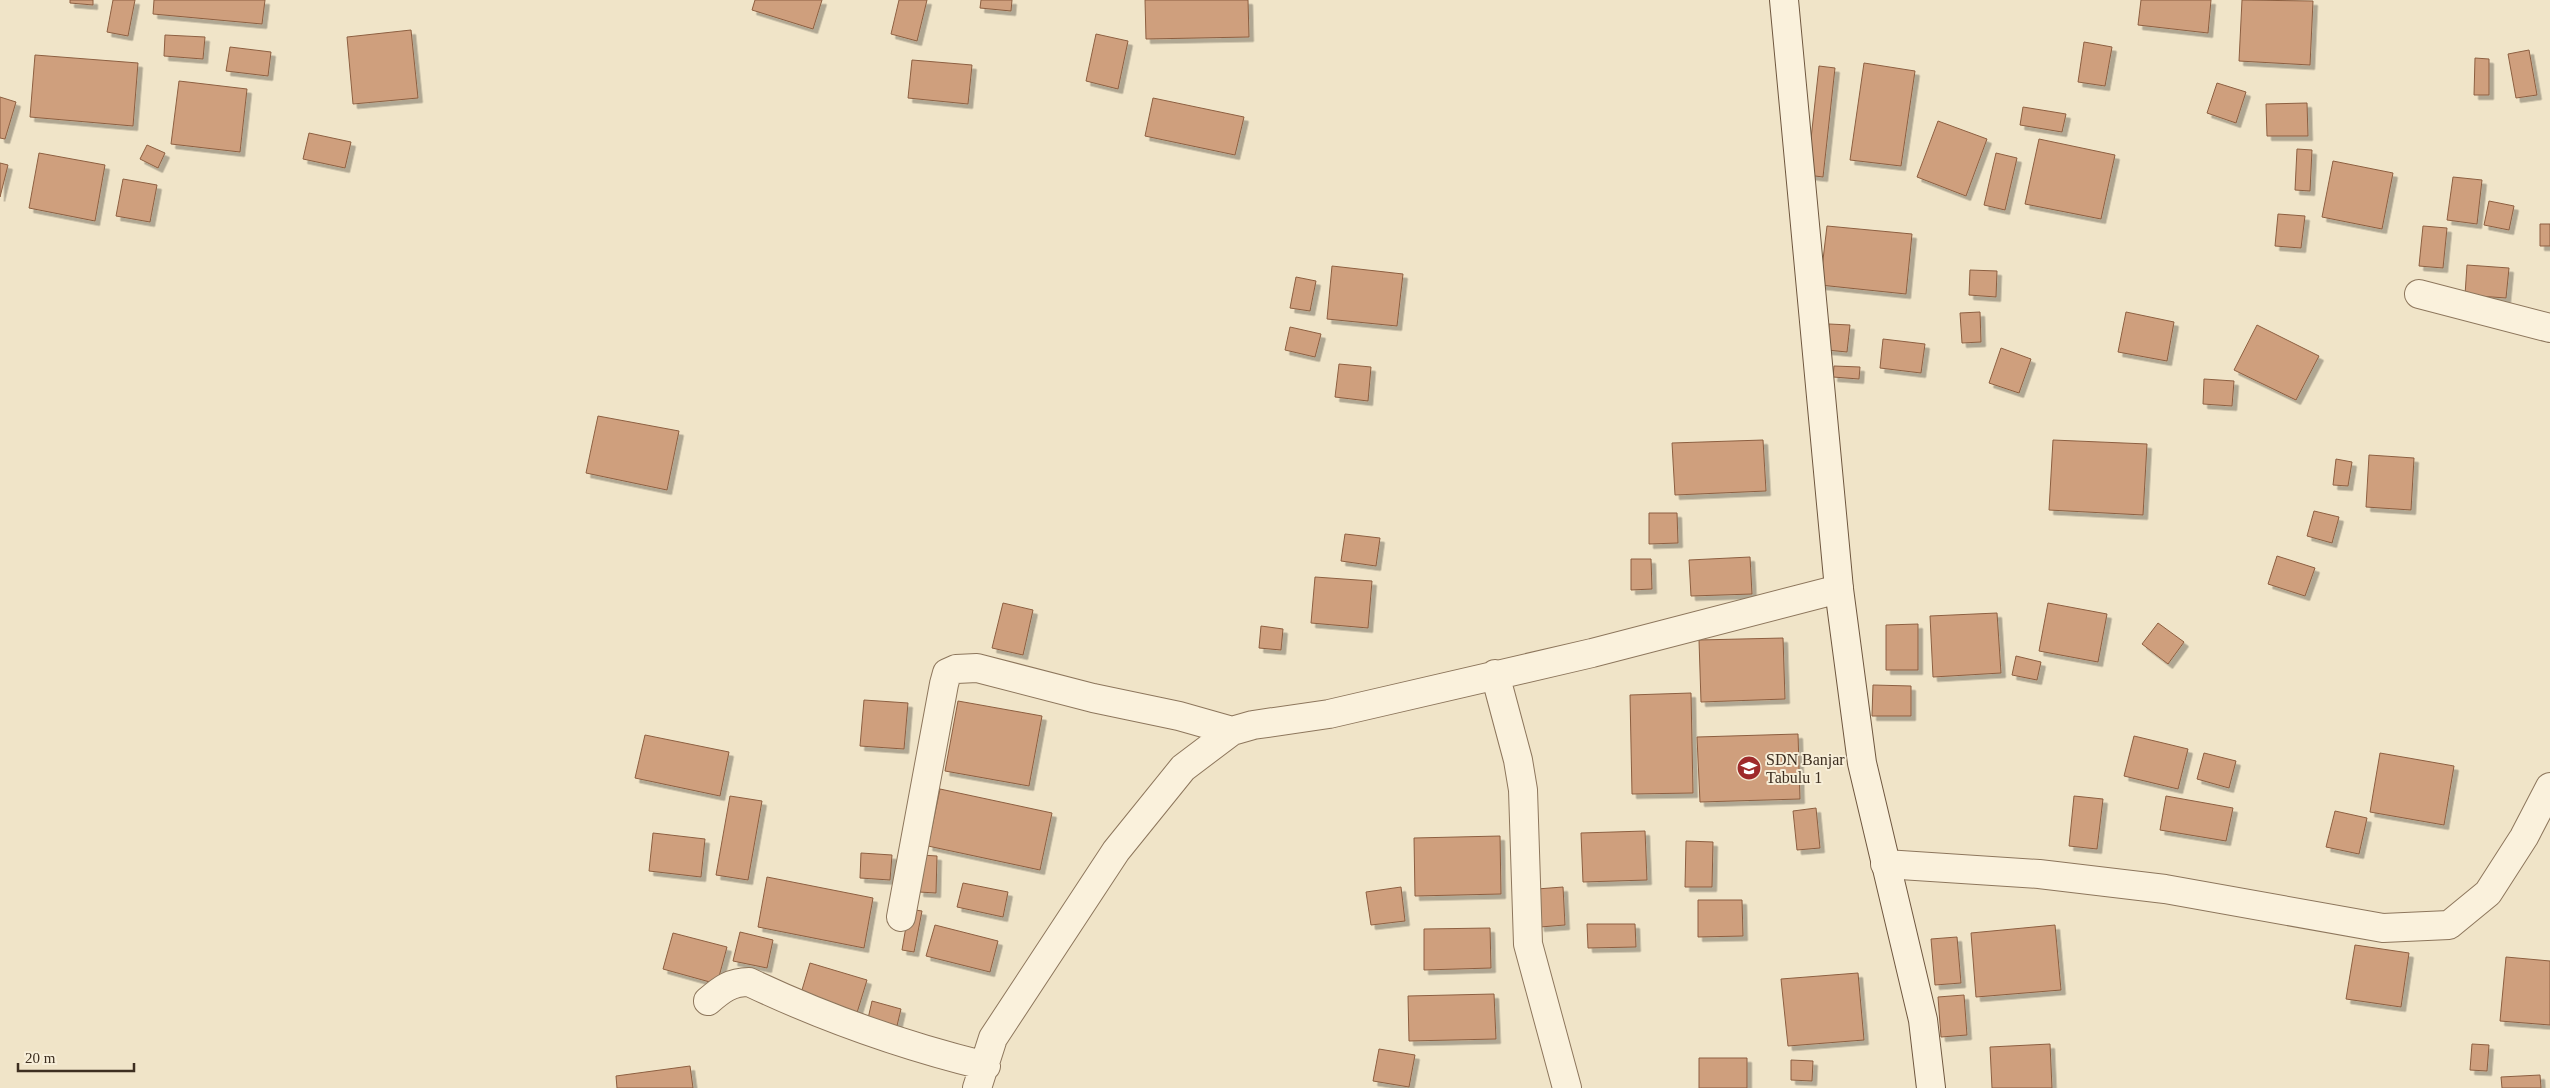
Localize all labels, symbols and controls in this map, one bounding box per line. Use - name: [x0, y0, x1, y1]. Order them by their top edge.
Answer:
- place label: SDN Banjar Tabulu 1: [1766, 751, 1845, 786]
- school or university icon: SDN Banjar Tabulu 1: [1736, 755, 1762, 781]
- scale bar: [18, 1040, 134, 1072]
- text: 20 m: [25, 1050, 56, 1066]

